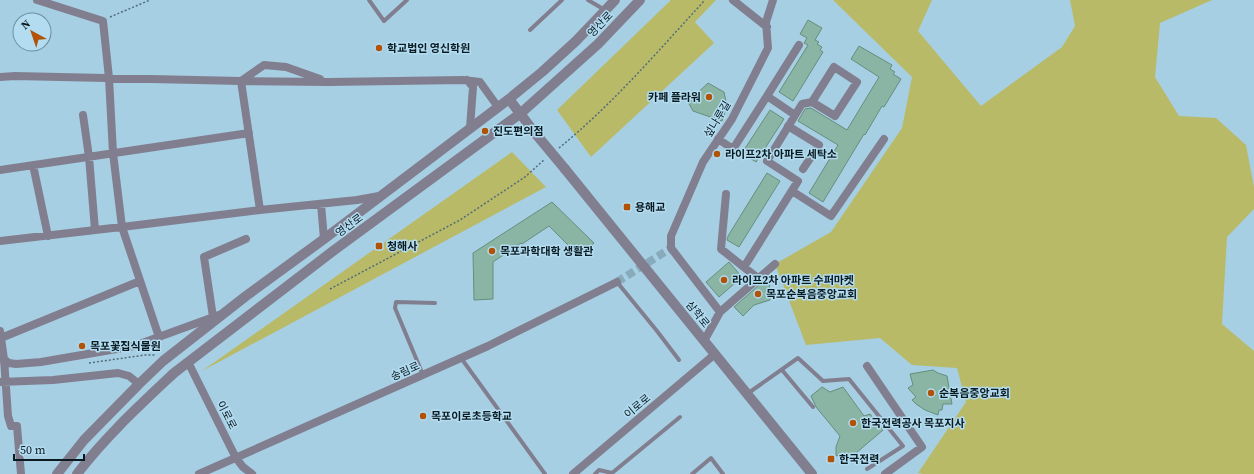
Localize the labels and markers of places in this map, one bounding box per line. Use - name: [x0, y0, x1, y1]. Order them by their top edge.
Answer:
- place label: 학교법인 영신학원: [387, 41, 470, 56]
- marker: 학교법인 영신학원: [374, 43, 384, 53]
- place label: 카페 플라워: [648, 90, 701, 105]
- marker: 카페 플라워: [704, 92, 714, 102]
- place label: 진도편의점: [493, 124, 544, 139]
- marker: 진도편의점: [480, 126, 490, 136]
- place label: 라이프2차 아파트 세탁소: [725, 147, 837, 162]
- marker: 라이프2차 아파트 세탁소: [712, 149, 722, 159]
- place label: 용해교: [635, 200, 665, 215]
- marker: 용해교: [622, 202, 632, 212]
- place label: 청해사: [387, 239, 417, 254]
- marker: 청해사: [374, 241, 384, 251]
- place label: 목포과학대학 생활관: [500, 244, 593, 259]
- marker: 목포과학대학 생활관: [487, 246, 497, 256]
- place label: 라이프2차 아파트 수퍼마켓: [732, 273, 854, 288]
- marker: 라이프2차 아파트 수퍼마켓: [719, 275, 729, 285]
- place label: 목포순복음중앙교회: [766, 287, 857, 302]
- marker: 목포순복음중앙교회: [753, 289, 763, 299]
- place label: 목포꽃집식물원: [90, 339, 161, 354]
- marker: 목포꽃집식물원: [77, 341, 87, 351]
- place label: 순복음중앙교회: [939, 386, 1010, 401]
- marker: 순복음중앙교회: [926, 388, 936, 398]
- place label: 목포이로초등학교: [431, 409, 512, 424]
- marker: 목포이로초등학교: [418, 411, 428, 421]
- place label: 한국전력공사 목포지사: [861, 416, 965, 431]
- marker: 한국전력공사 목포지사: [848, 418, 858, 428]
- place label: 한국전력: [839, 452, 879, 467]
- marker: 한국전력: [826, 454, 836, 464]

